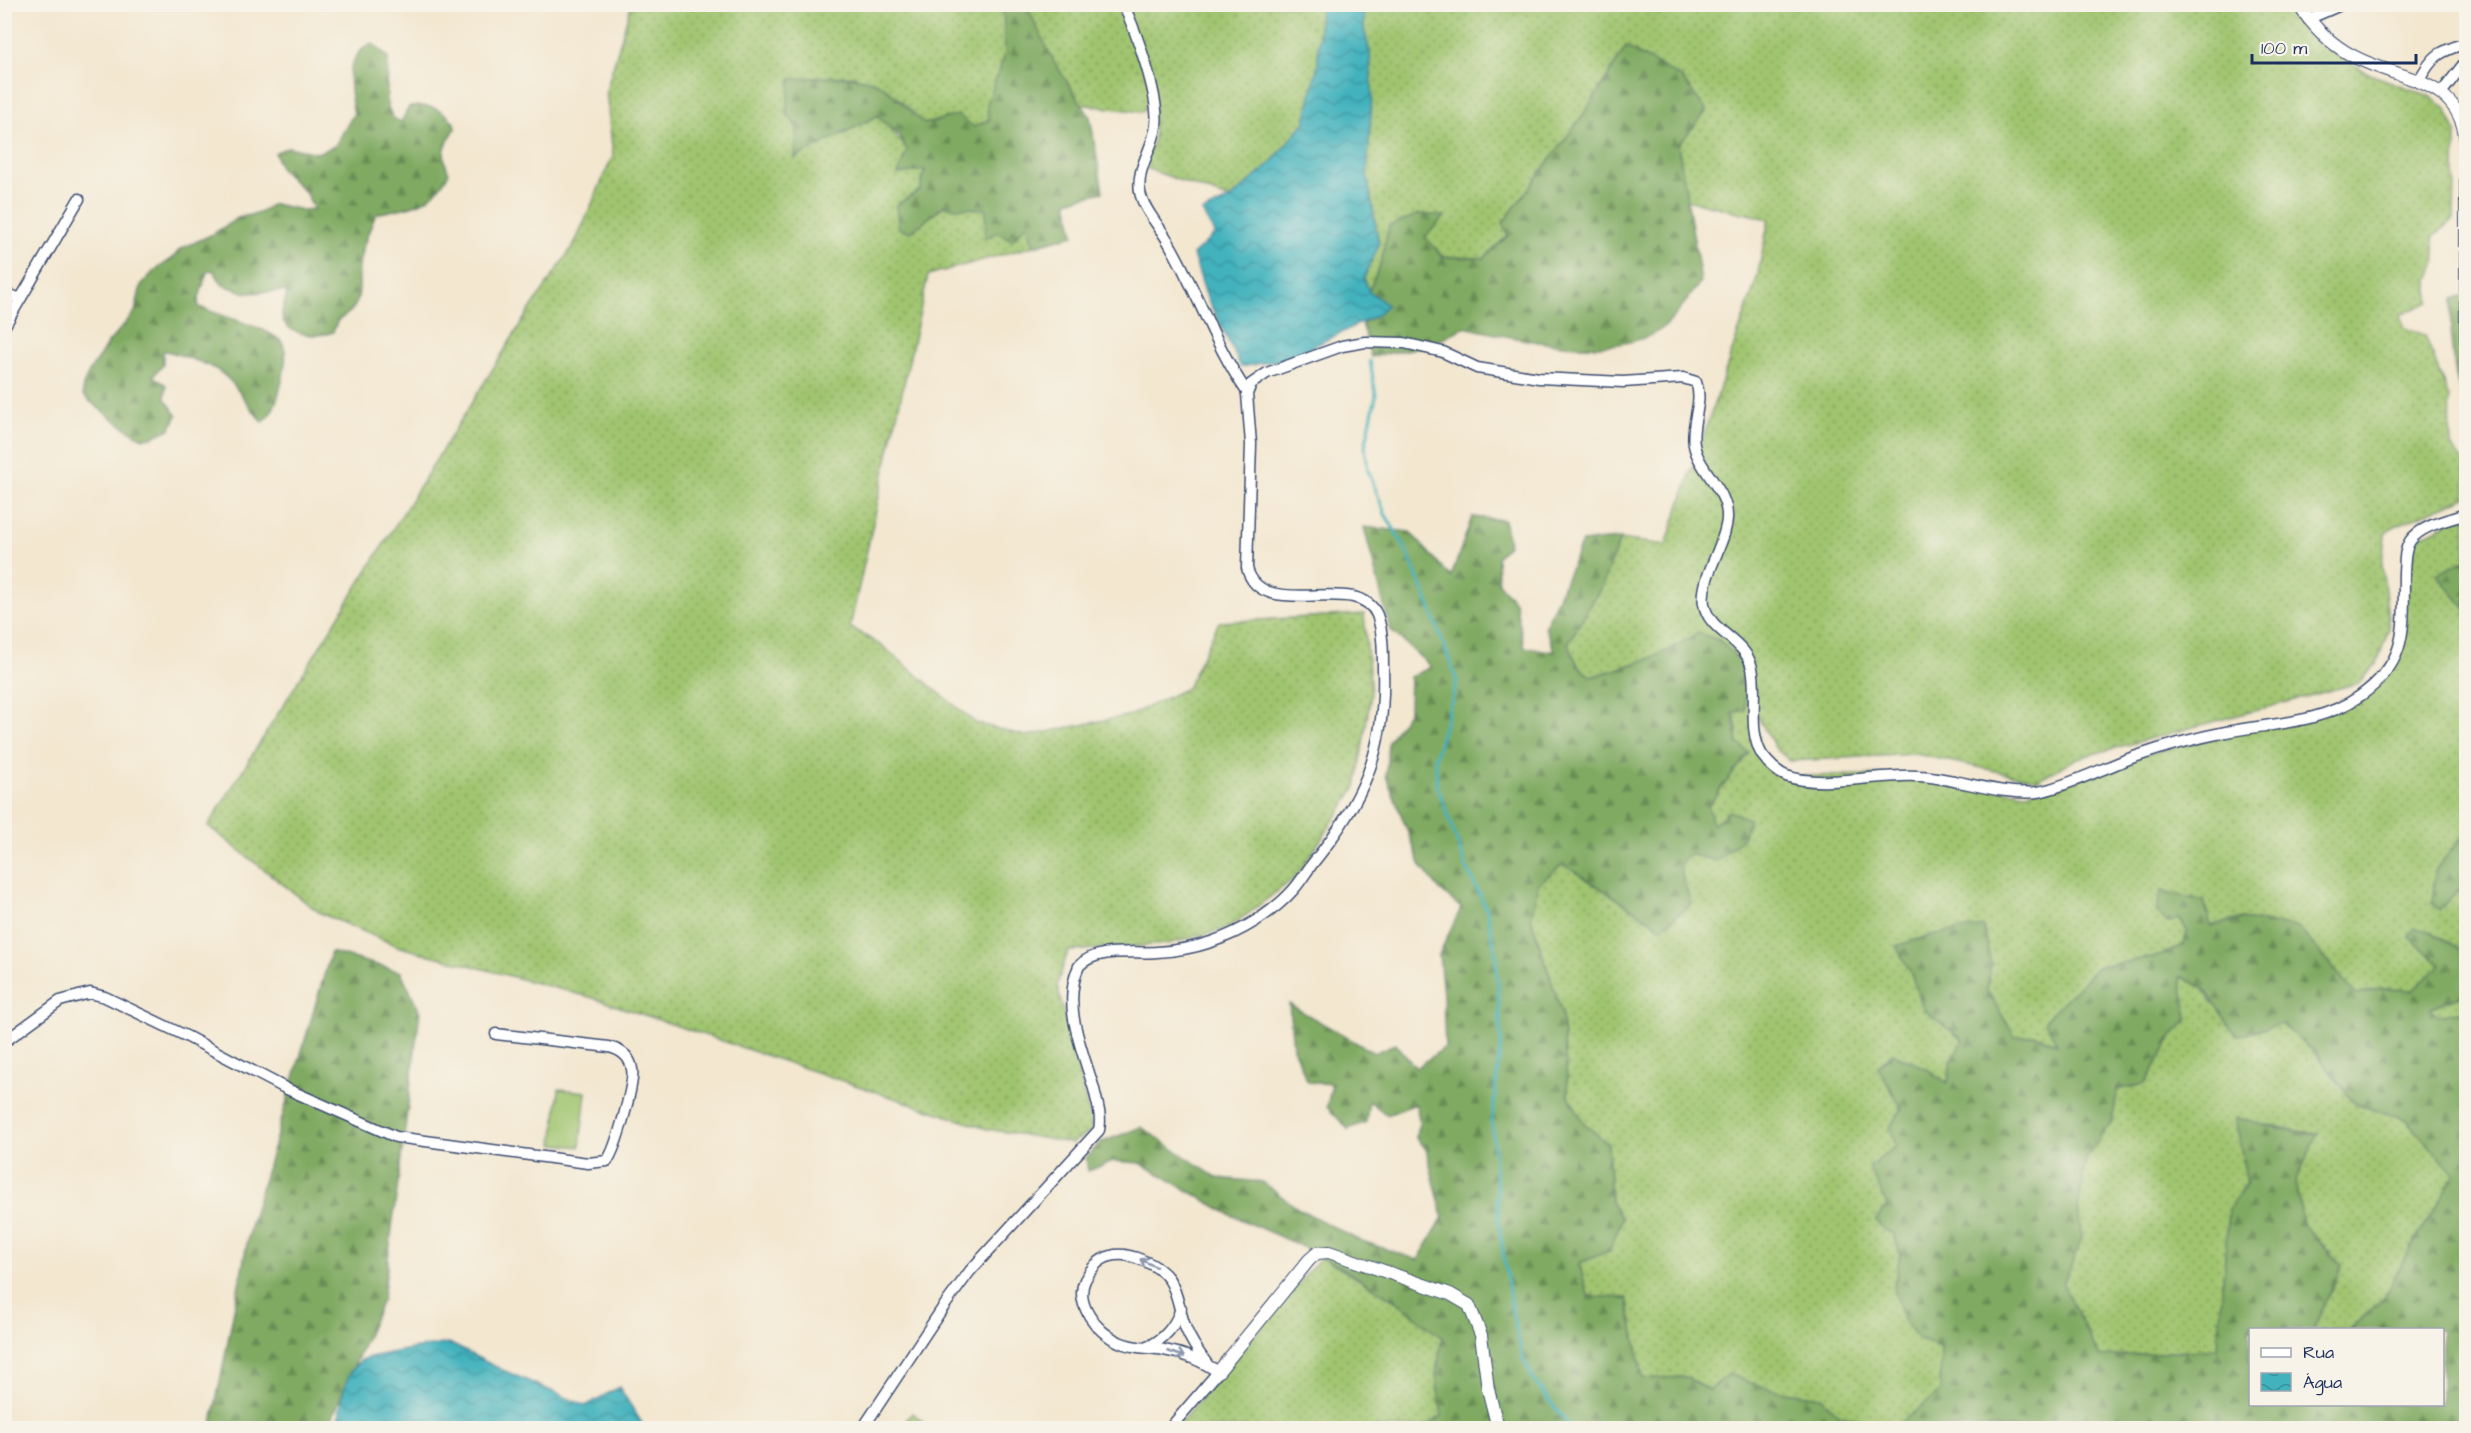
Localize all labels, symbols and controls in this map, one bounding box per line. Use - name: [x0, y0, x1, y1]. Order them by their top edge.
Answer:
- scale bar: [2252, 27, 2416, 65]
- text: 100 m: [2261, 36, 2307, 61]
- one-way arrow: [1139, 1256, 1157, 1268]
- legend: [2249, 1328, 2444, 1406]
- text: Rua: [2303, 1340, 2334, 1365]
- one-way arrow: [1166, 1349, 1185, 1360]
- text: Água: [2303, 1370, 2342, 1396]

